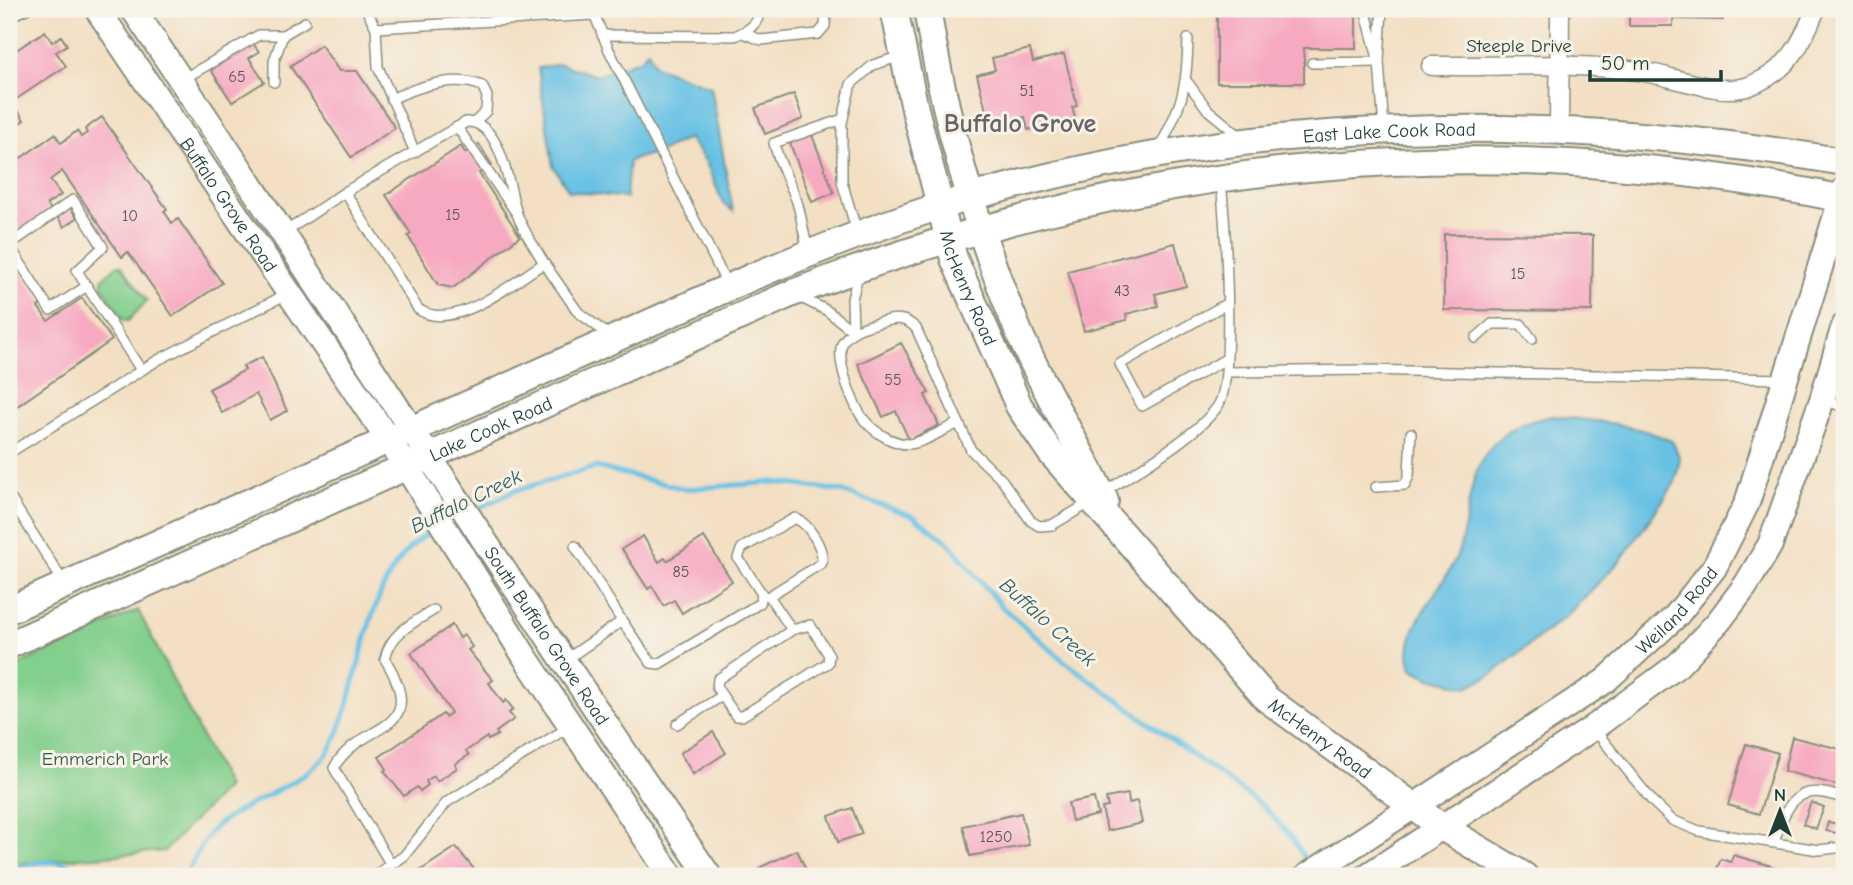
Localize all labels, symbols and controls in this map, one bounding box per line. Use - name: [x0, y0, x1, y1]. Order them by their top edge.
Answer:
- street label: Steeple Drive: [1466, 35, 1572, 57]
- scale bar: [1590, 38, 1722, 82]
- text: 50 m: [1601, 51, 1650, 75]
- house number: 65: [228, 68, 246, 86]
- house number: 51: [1019, 82, 1035, 100]
- district label: Buffalo Grove: [944, 109, 1097, 139]
- street label: East Lake Cook Road: [1302, 119, 1476, 148]
- street label: Buffalo Grove Road: [175, 134, 282, 276]
- house number: 15: [445, 206, 461, 224]
- house number: 10: [122, 207, 138, 225]
- street label: McHenry Road: [935, 228, 1001, 349]
- house number: 15: [1510, 265, 1526, 283]
- house number: 43: [1114, 282, 1130, 300]
- house number: 55: [884, 371, 902, 389]
- street label: Lake Cook Road: [426, 392, 556, 467]
- water label: Buffalo Creek: [406, 463, 526, 538]
- street label: South Buffalo Grove Road: [479, 543, 613, 730]
- house number: 85: [673, 563, 689, 581]
- street label: Weiland Road: [1632, 563, 1723, 659]
- water label: Buffalo Creek: [995, 573, 1102, 672]
- street label: McHenry Road: [1264, 694, 1375, 784]
- park label: Emmerich Park: [42, 748, 169, 770]
- north arrow: [1744, 776, 1814, 846]
- text: N: [1774, 784, 1786, 806]
- house number: 1250: [979, 828, 1013, 846]

